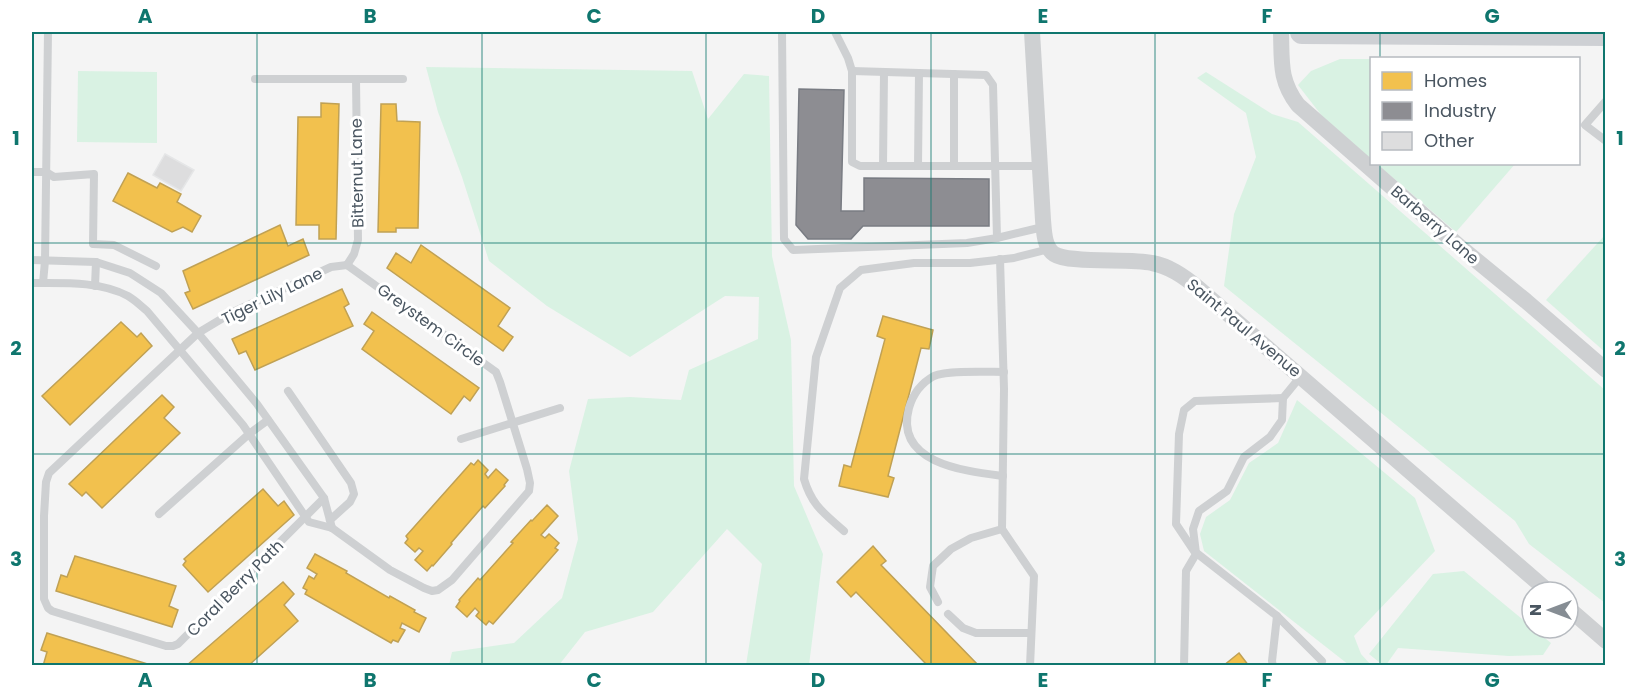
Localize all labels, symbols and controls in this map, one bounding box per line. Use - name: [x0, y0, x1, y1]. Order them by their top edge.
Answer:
- text: A: [138, 2, 153, 30]
- text: B: [363, 2, 377, 30]
- text: C: [586, 2, 602, 30]
- text: D: [811, 2, 825, 30]
- text: E: [1038, 2, 1048, 30]
- text: F: [1262, 2, 1273, 30]
- text: G: [1484, 2, 1500, 30]
- legend: [1370, 57, 1580, 165]
- text: Homes: [1424, 68, 1487, 93]
- text: Industry: [1424, 98, 1496, 123]
- street label: Bitternut Lane: [345, 118, 369, 228]
- text: 1: [12, 124, 20, 152]
- text: 1: [1616, 124, 1624, 152]
- text: Other: [1424, 128, 1474, 153]
- street label: Barberry Lane: [1386, 180, 1484, 270]
- street label: Tiger Lily Lane: [218, 262, 326, 330]
- street label: Saint Paul Avenue: [1182, 273, 1306, 383]
- street label: Greystem Circle: [372, 278, 490, 372]
- text: 2: [10, 334, 22, 362]
- text: 2: [1614, 334, 1626, 362]
- street label: Coral Berry Path: [181, 534, 289, 642]
- text: 3: [10, 545, 22, 573]
- text: 3: [1614, 545, 1626, 573]
- north arrow: [1520, 580, 1580, 640]
- text: N: [1524, 604, 1547, 616]
- text: A: [138, 666, 153, 694]
- text: B: [363, 666, 377, 694]
- text: C: [586, 666, 602, 694]
- text: D: [811, 666, 825, 694]
- text: E: [1038, 666, 1048, 694]
- text: F: [1262, 666, 1273, 694]
- text: G: [1484, 666, 1500, 694]

